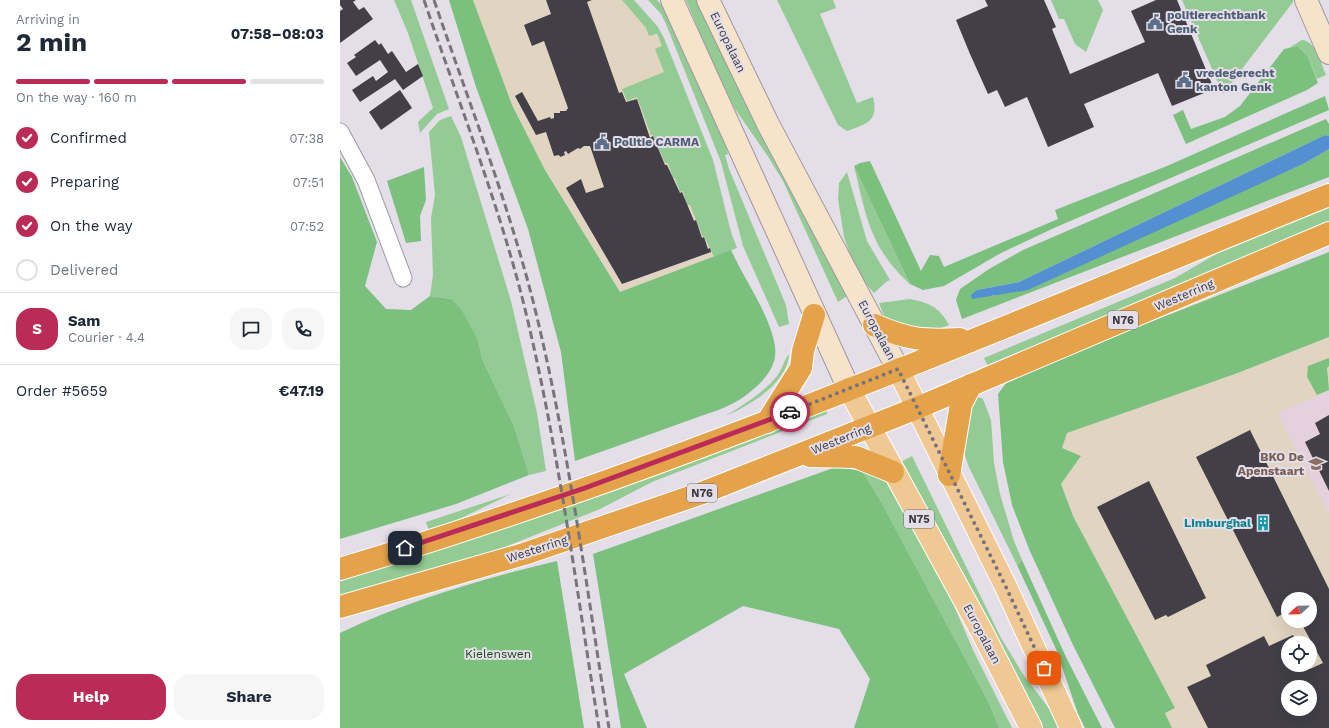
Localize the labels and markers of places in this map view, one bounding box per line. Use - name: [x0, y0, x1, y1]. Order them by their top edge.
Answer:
- place label: politierechtbank Genk: [1167, 8, 1266, 36]
- public building icon: politierechtbank Genk: [1146, 13, 1164, 31]
- place label: vredegerecht kanton Genk: [1195, 66, 1275, 94]
- public building icon: vredegerecht kanton Genk: [1175, 71, 1193, 89]
- public building icon: Politie CARMA: [593, 133, 611, 151]
- place label: Politie CARMA: [614, 135, 700, 149]
- place label: BKO De Apenstaart: [1238, 450, 1305, 478]
- school or university icon: BKO De Apenstaart: [1307, 455, 1325, 473]
- building icon: Limburghal: [1254, 514, 1272, 532]
- place label: Limburghal: [1184, 516, 1251, 530]
- pin: [388, 531, 422, 565]
- pin: [1027, 651, 1061, 685]

